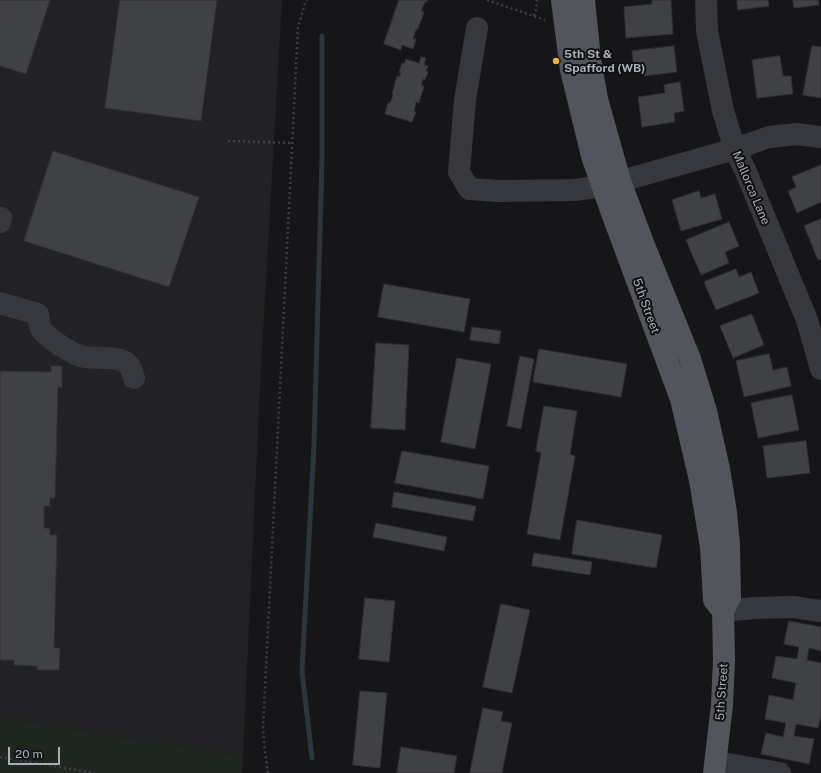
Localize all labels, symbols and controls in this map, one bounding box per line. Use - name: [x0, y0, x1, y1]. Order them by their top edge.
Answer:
- place label: 5th St & Spafford (WB): [564, 47, 645, 75]
- marker: 5th St & Spafford (WB): [551, 56, 561, 66]
- street label: Mallorca Lane: [729, 149, 773, 227]
- street label: 5th Street: [629, 277, 663, 335]
- street label: 5th Street: [713, 663, 731, 721]
- scale bar: [10, 739, 62, 765]
- text: 20 m: [15, 747, 43, 761]

